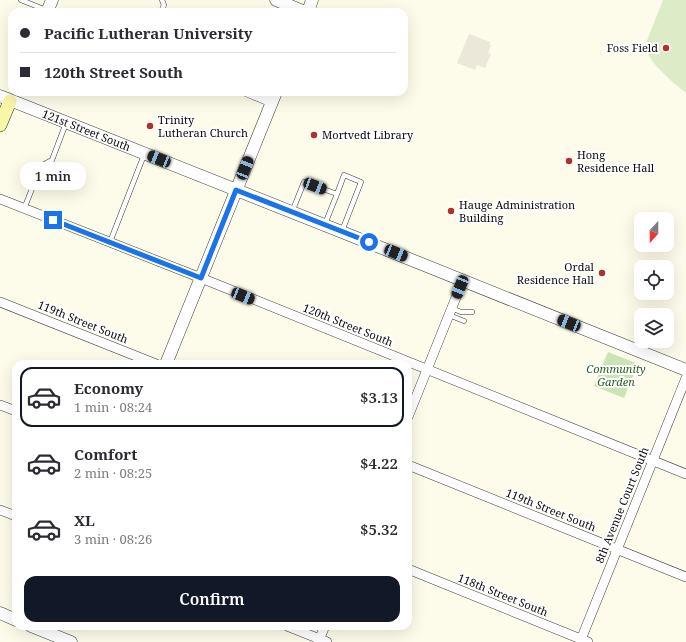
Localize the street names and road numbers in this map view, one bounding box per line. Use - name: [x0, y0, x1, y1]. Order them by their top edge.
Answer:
- street label: 121st Street South: [40, 106, 133, 154]
- street label: 119th Street South: [36, 297, 130, 346]
- street label: 120th Street South: [301, 300, 395, 349]
- street label: 8th Avenue Court South: [591, 444, 652, 565]
- street label: 119th Street South: [504, 485, 598, 534]
- street label: 118th Street South: [456, 570, 550, 619]

